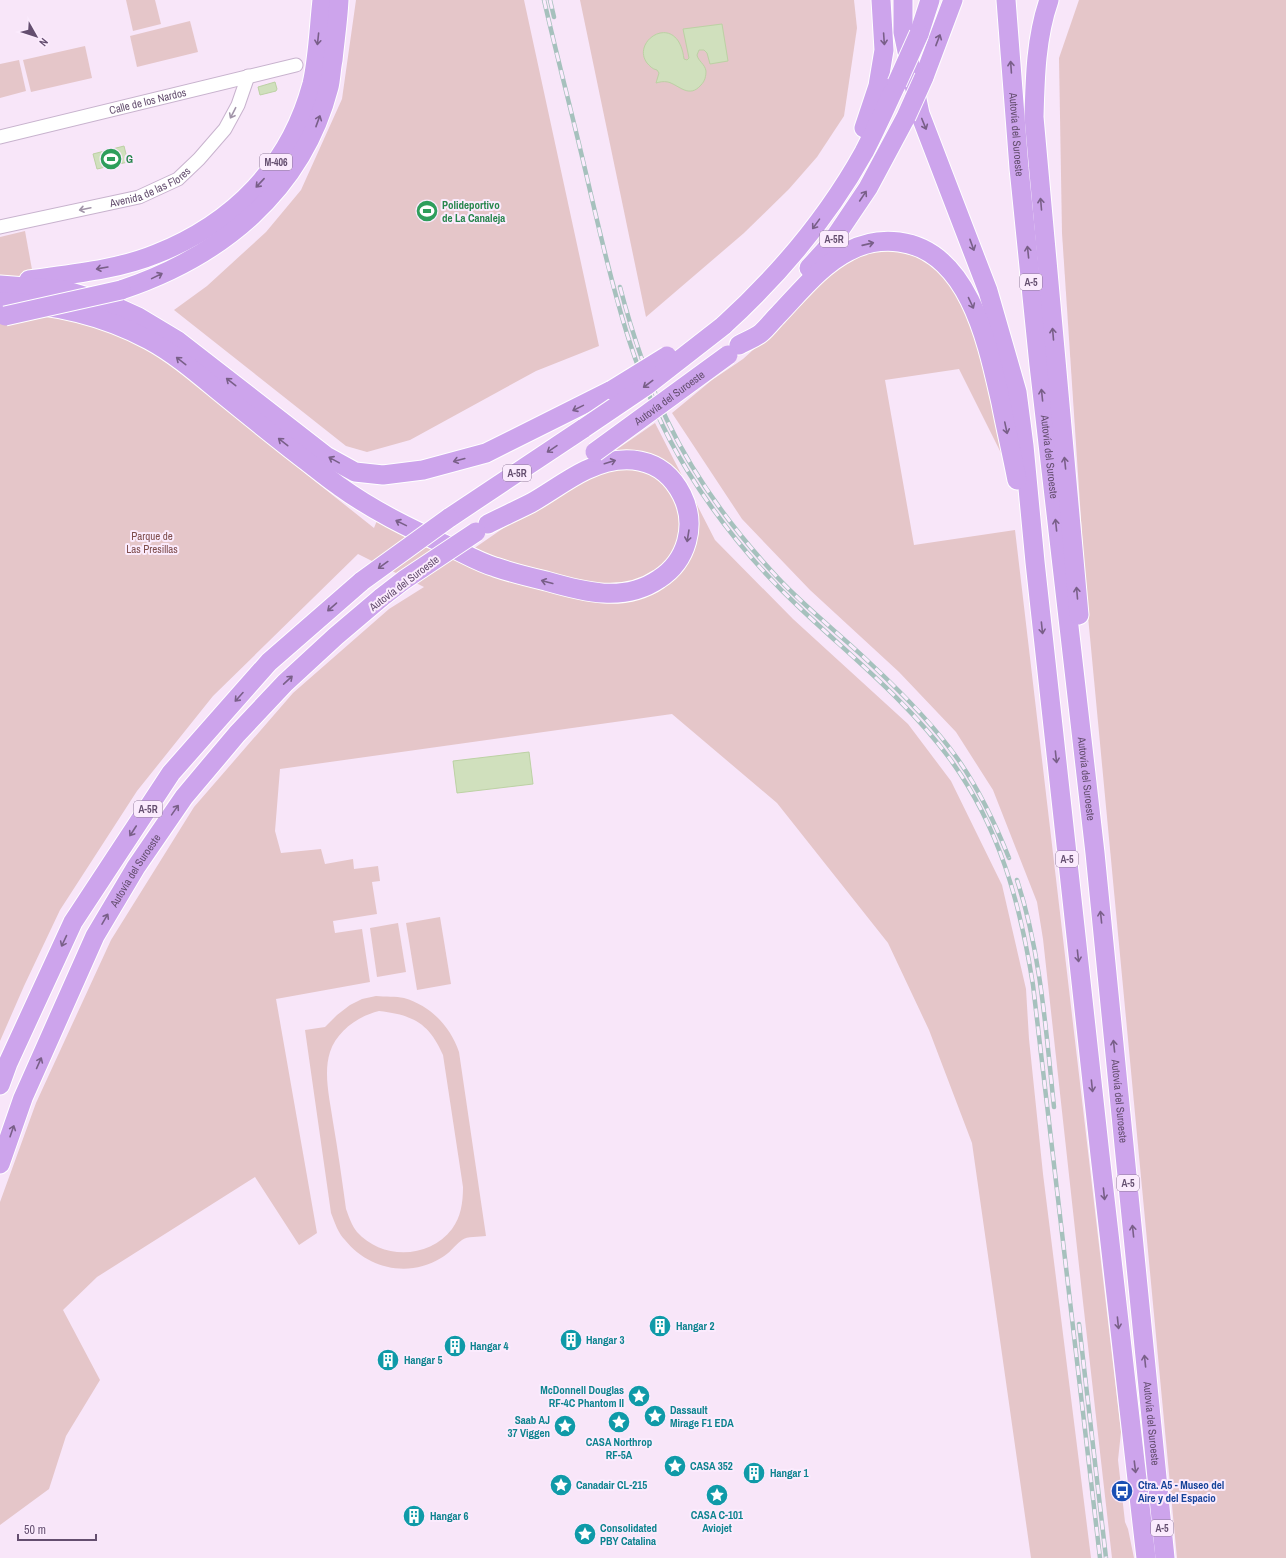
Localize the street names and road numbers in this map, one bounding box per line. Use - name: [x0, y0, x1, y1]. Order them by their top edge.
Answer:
- street label: Calle de los Nardos: [108, 85, 188, 117]
- street label: Autovía del Suroeste: [1006, 91, 1027, 177]
- road number: M-406: [260, 154, 292, 170]
- street label: Avenida de las Flores: [107, 164, 194, 210]
- road number: A-5R: [820, 231, 848, 247]
- road number: A-5: [1020, 274, 1042, 290]
- street label: Autovía del Suroeste: [630, 367, 707, 429]
- street label: Autovía del Suroeste: [1038, 413, 1061, 499]
- road number: A-5R: [503, 465, 531, 481]
- street label: Autovía del Suroeste: [366, 552, 442, 614]
- street label: Autovía del Suroeste: [1075, 735, 1098, 821]
- road number: A-5R: [134, 801, 162, 817]
- street label: Autovía del Suroeste: [106, 831, 164, 910]
- road number: A-5: [1056, 851, 1078, 867]
- street label: Autovía del Suroeste: [1108, 1058, 1131, 1144]
- road number: A-5: [1117, 1175, 1139, 1191]
- street label: Autovía del Suroeste: [1140, 1380, 1163, 1466]
- road number: A-5: [1151, 1520, 1173, 1536]

